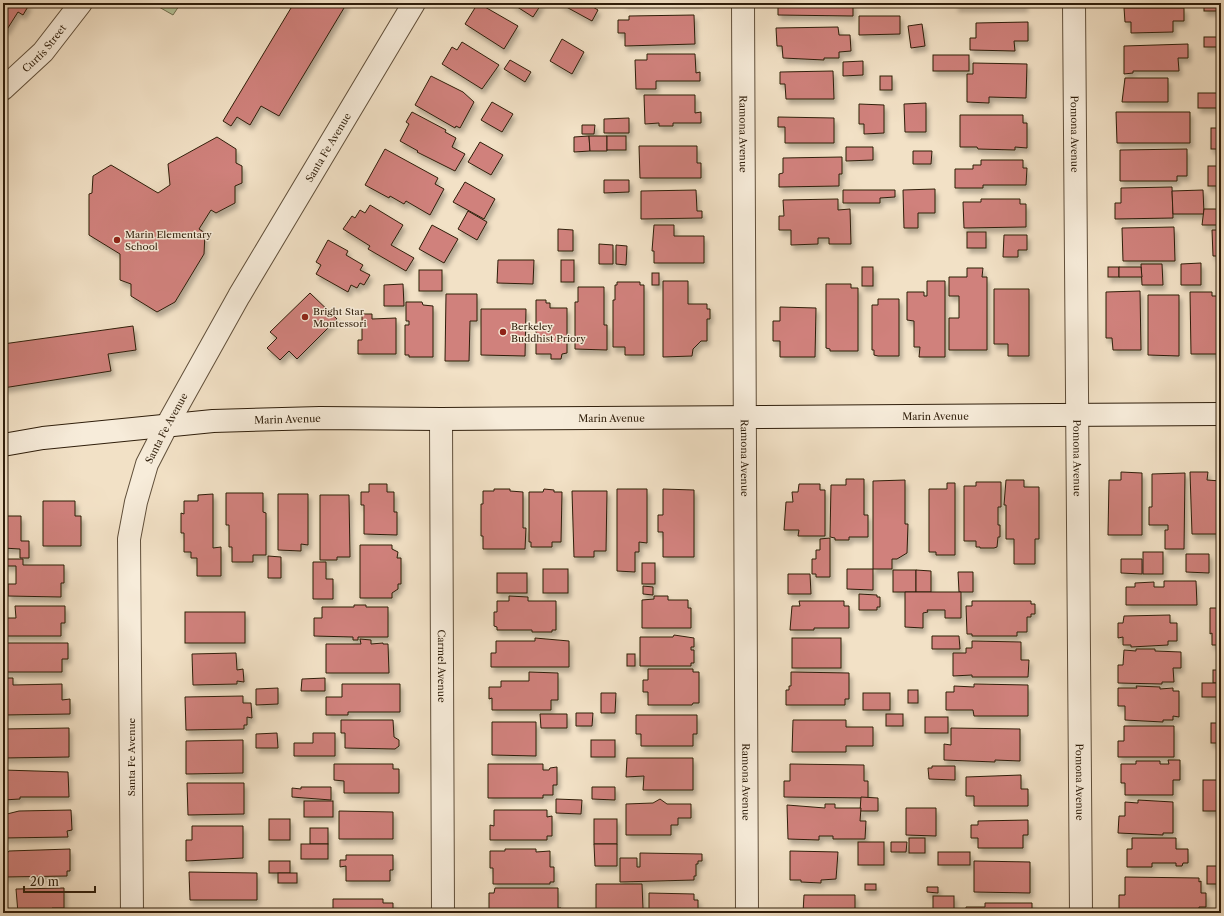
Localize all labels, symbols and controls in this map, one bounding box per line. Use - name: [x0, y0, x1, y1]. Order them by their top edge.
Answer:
- street label: Curtis Street: [19, 21, 69, 75]
- street label: Ramona Avenue: [736, 95, 750, 173]
- street label: Pomona Avenue: [1068, 95, 1081, 173]
- street label: Santa Fe Avenue: [303, 110, 354, 185]
- place label: Marin Elementary School: [125, 228, 212, 253]
- marker: Marin Elementary School: [112, 235, 122, 245]
- place label: Bright Star Montessori: [313, 305, 366, 330]
- marker: Bright Star Montessori: [300, 312, 310, 322]
- place label: Berkeley Buddhist Priory: [511, 320, 586, 345]
- marker: Berkeley Buddhist Priory: [498, 327, 508, 337]
- street label: Santa Fe Avenue: [142, 390, 191, 466]
- street label: Marin Avenue: [902, 410, 969, 423]
- street label: Marin Avenue: [254, 412, 321, 427]
- street label: Marin Avenue: [578, 412, 645, 425]
- street label: Ramona Avenue: [738, 419, 751, 497]
- street label: Pomona Avenue: [1070, 419, 1084, 497]
- street label: Carmel Avenue: [435, 629, 448, 703]
- street label: Santa Fe Avenue: [125, 717, 138, 796]
- street label: Ramona Avenue: [739, 743, 753, 821]
- street label: Pomona Avenue: [1073, 743, 1086, 821]
- scale bar: [24, 868, 95, 894]
- text: 20 m: [30, 874, 59, 889]

